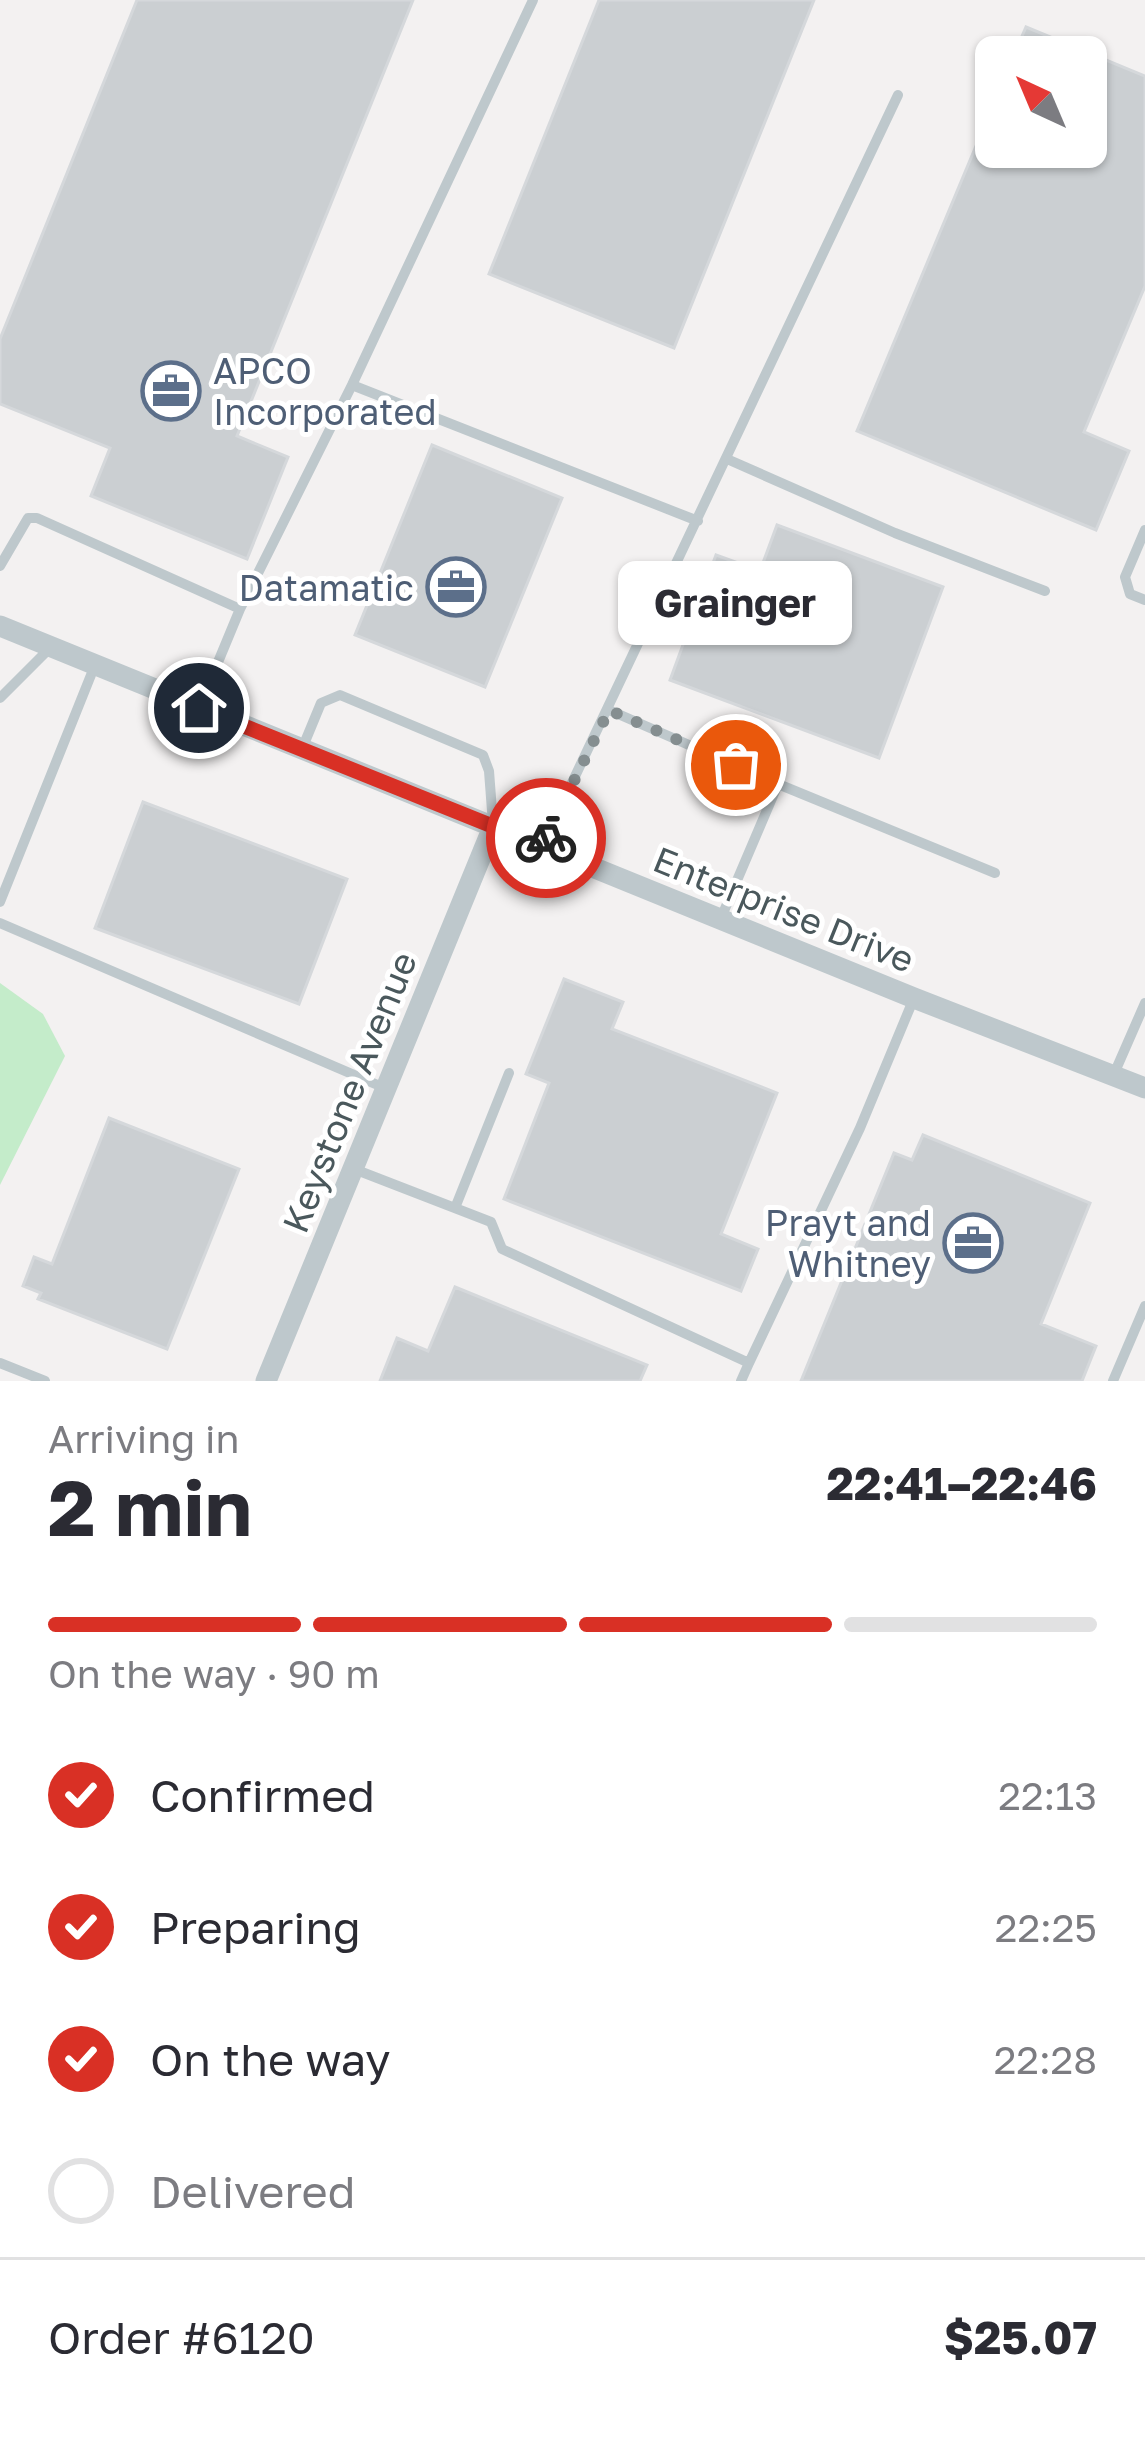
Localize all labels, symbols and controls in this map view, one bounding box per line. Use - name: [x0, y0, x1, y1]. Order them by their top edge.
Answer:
- north arrow: [975, 36, 1107, 168]
- map controls: [975, 36, 1107, 168]
- place label: APCO Incorporated: [213, 349, 437, 433]
- office icon: APCO Incorporated: [140, 360, 202, 422]
- office icon: Datamatic: [425, 556, 487, 618]
- callout: Grainger: [619, 561, 853, 645]
- place label: Datamatic: [239, 566, 414, 609]
- text: Grainger: [654, 579, 816, 626]
- pin: [148, 657, 250, 759]
- icon: home: [166, 675, 232, 741]
- pin: [685, 714, 787, 816]
- icon: bag: [703, 732, 769, 798]
- courier: [486, 778, 606, 898]
- icon: bike: [513, 805, 579, 871]
- street label: Enterprise Drive: [648, 837, 920, 981]
- street label: Keystone Avenue: [273, 946, 425, 1238]
- place label: Prayt and Whitney: [765, 1201, 931, 1285]
- office icon: Prayt and Whitney: [942, 1212, 1004, 1274]
- text: Arriving in: [48, 1415, 239, 1462]
- text: 22:41–22:46: [827, 1456, 1097, 1510]
- text: 2 min: [48, 1460, 252, 1553]
- text: On the way · 90 m: [48, 1650, 380, 1697]
- icon: check: [48, 1762, 114, 1828]
- text: Confirmed: [150, 1768, 375, 1822]
- text: 22:13: [998, 1772, 1097, 1819]
- icon: check: [48, 1894, 114, 1960]
- text: Preparing: [150, 1900, 361, 1954]
- text: 22:25: [995, 1904, 1097, 1951]
- icon: check: [48, 2026, 114, 2092]
- text: On the way: [150, 2032, 391, 2086]
- text: 22:28: [994, 2036, 1097, 2083]
- text: Delivered: [150, 2164, 355, 2218]
- text: Order #6120: [48, 2310, 315, 2364]
- text: $25.07: [944, 2310, 1097, 2364]

